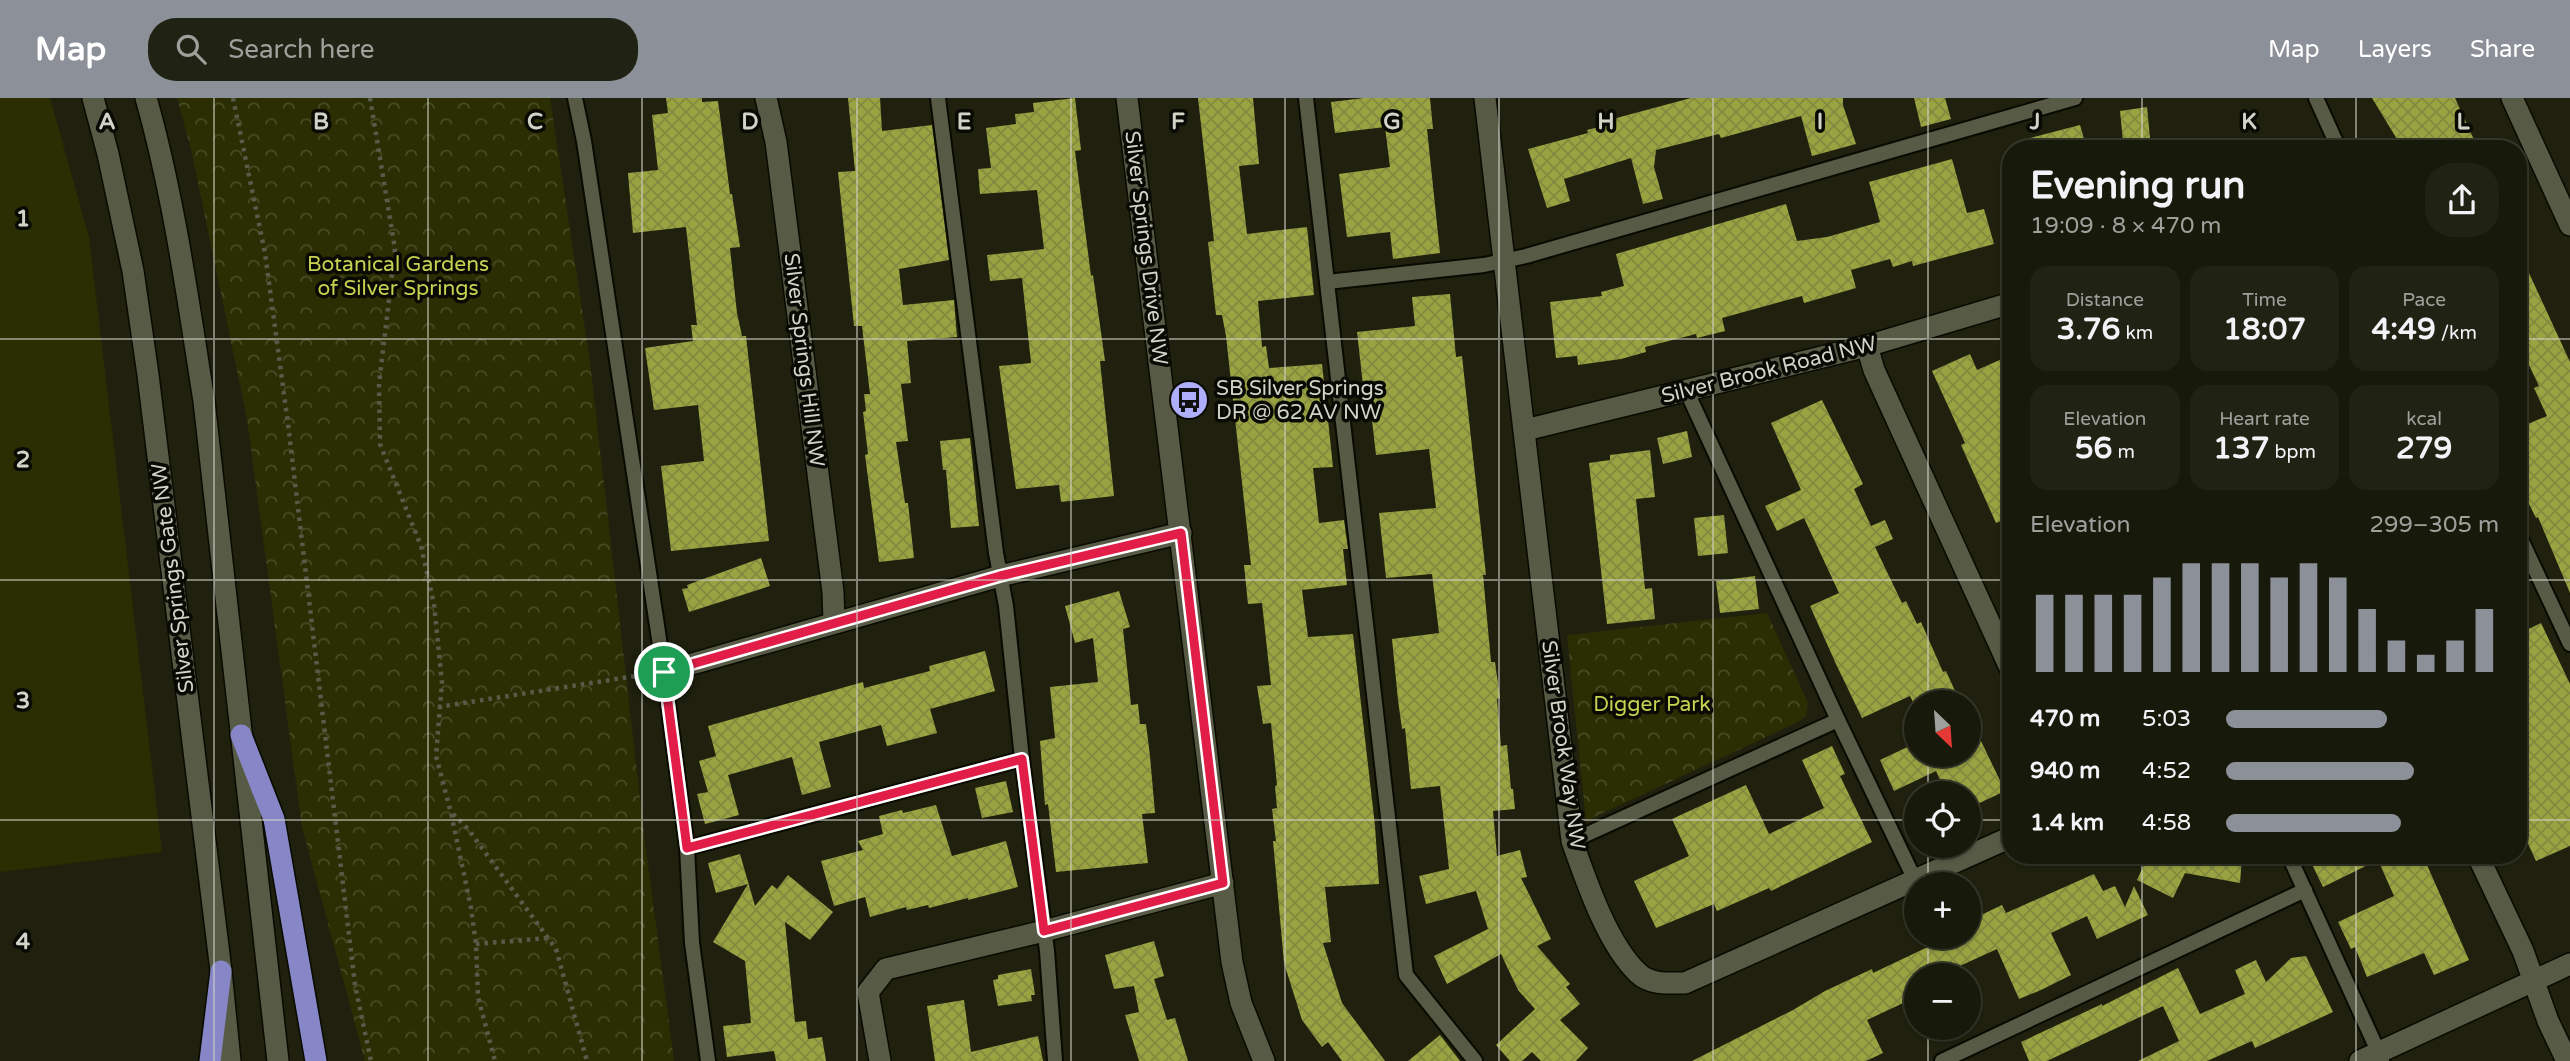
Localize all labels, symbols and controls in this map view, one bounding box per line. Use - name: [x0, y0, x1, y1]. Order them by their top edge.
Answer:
- search box: [148, 18, 638, 81]
- text: Map: [35, 30, 106, 69]
- icon: search: [172, 30, 210, 68]
- text: Search here: [228, 34, 374, 65]
- text: Map: [2268, 35, 2320, 64]
- text: Layers: [2358, 35, 2432, 64]
- text: Share: [2470, 35, 2535, 64]
- text: A: [98, 108, 116, 136]
- text: B: [313, 108, 329, 136]
- text: C: [527, 108, 543, 136]
- text: D: [741, 108, 759, 136]
- text: E: [957, 108, 971, 136]
- text: F: [1171, 108, 1185, 136]
- text: G: [1383, 108, 1401, 136]
- text: H: [1597, 108, 1615, 136]
- text: I: [1817, 108, 1823, 136]
- text: J: [2029, 108, 2040, 136]
- text: K: [2241, 108, 2257, 136]
- text: L: [2456, 108, 2470, 136]
- street label: Silver Springs Drive NW: [1119, 129, 1173, 367]
- text: Evening run: [2030, 163, 2245, 209]
- button: share: [2425, 163, 2499, 237]
- text: 1: [16, 205, 30, 233]
- text: 19:09 · 8 × 470 m: [2030, 212, 2221, 240]
- park label: Botanical Gardens of Silver Springs: [307, 252, 489, 301]
- street label: Silver Springs Hill NW: [778, 252, 830, 468]
- text: Distance: [2066, 289, 2144, 311]
- text: Time: [2242, 289, 2287, 311]
- text: Pace: [2402, 289, 2446, 311]
- text: 3.76: [2056, 311, 2120, 348]
- text: 18:07: [2223, 311, 2306, 348]
- text: 4:49: [2371, 311, 2436, 348]
- text: km: [2120, 322, 2153, 344]
- text: /km: [2436, 322, 2477, 344]
- street label: Silver Brook Road NW: [1659, 331, 1879, 409]
- place label: SB Silver Springs DR @ 62 AV NW: [1216, 376, 1384, 425]
- bus stop icon: SB Silver Springs DR @ 62 AV NW: [1168, 379, 1210, 421]
- text: Elevation: [2063, 408, 2146, 430]
- text: Heart rate: [2219, 408, 2310, 430]
- text: kcal: [2406, 408, 2442, 430]
- text: 56: [2075, 430, 2112, 467]
- text: 137: [2213, 430, 2270, 467]
- text: 279: [2396, 430, 2452, 467]
- text: m: [2112, 441, 2135, 463]
- text: bpm: [2270, 441, 2316, 463]
- text: 2: [16, 446, 30, 474]
- street label: Silver Springs Gate NW: [147, 462, 199, 694]
- text: Elevation: [2030, 511, 2131, 539]
- text: 299–305 m: [2370, 511, 2499, 539]
- street label: Silver Brook Way NW: [1536, 639, 1590, 851]
- pin: [634, 642, 694, 702]
- icon: arrive: [645, 653, 683, 691]
- text: 3: [16, 687, 30, 715]
- north arrow: [1904, 690, 1981, 766]
- map controls: [1904, 690, 1981, 1040]
- park label: Digger Park: [1593, 692, 1711, 717]
- text: 470 m: [2030, 705, 2100, 733]
- text: 5:03: [2142, 705, 2191, 733]
- text: 940 m: [2030, 757, 2100, 785]
- text: 4:52: [2142, 757, 2191, 785]
- button: locate: [1904, 781, 1981, 858]
- text: 1.4 km: [2030, 809, 2104, 837]
- text: 4:58: [2142, 809, 2191, 837]
- button: +: [1904, 872, 1981, 949]
- text: 4: [16, 928, 31, 956]
- button: −: [1904, 963, 1981, 1040]

